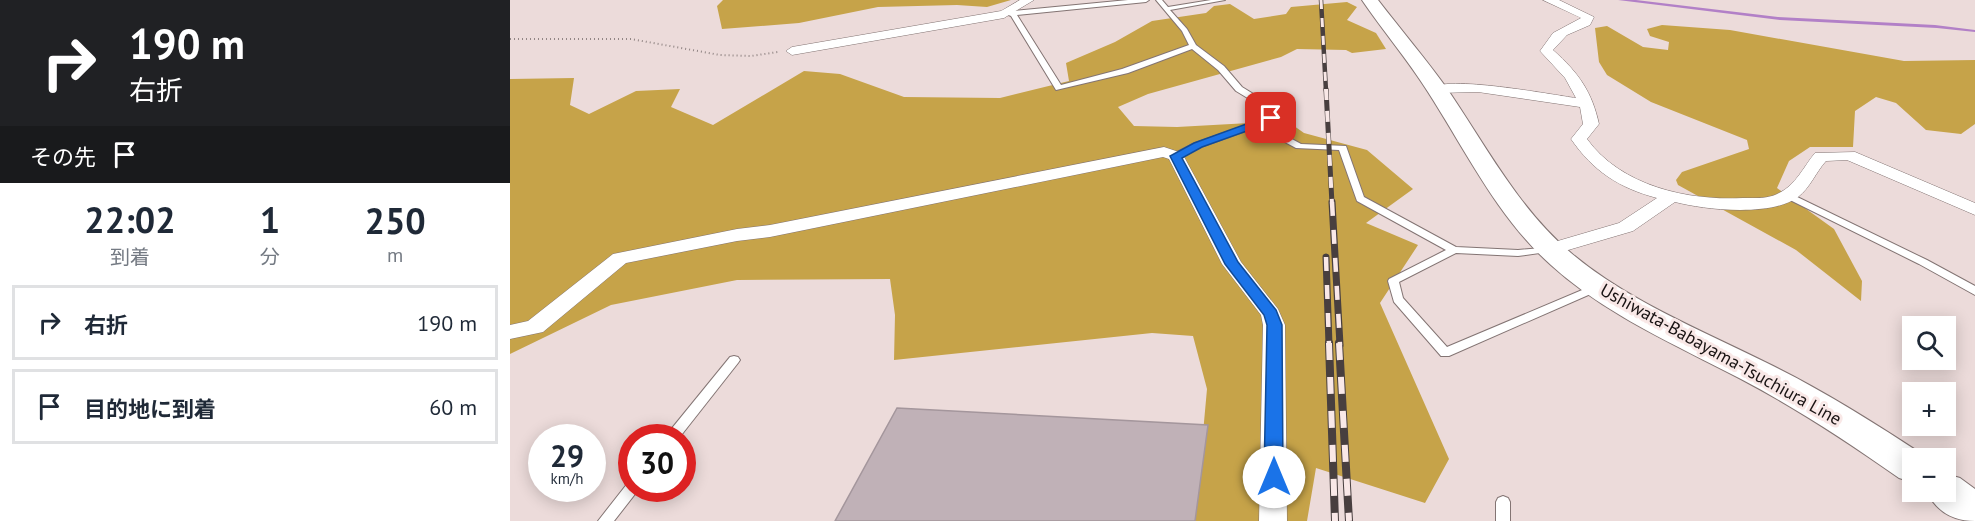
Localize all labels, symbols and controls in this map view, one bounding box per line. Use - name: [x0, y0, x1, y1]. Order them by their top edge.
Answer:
- text: 190 m: [129, 16, 245, 71]
- icon: right: [30, 24, 108, 102]
- text: 右折: [129, 73, 183, 107]
- pin: [1245, 92, 1296, 143]
- icon: arrive: [1254, 101, 1287, 134]
- icon: arrive: [108, 138, 141, 171]
- text: その先: [30, 143, 96, 171]
- text: 22:02: [84, 196, 176, 243]
- text: 1: [260, 196, 280, 243]
- text: 250: [364, 197, 426, 244]
- text: m: [387, 242, 403, 268]
- text: 到着: [110, 244, 150, 270]
- text: 分: [260, 244, 280, 270]
- street label: Ushiwata-Babayama-Tsuchiura Line: [1596, 278, 1846, 430]
- icon: right: [33, 306, 66, 339]
- text: 190 m: [417, 309, 477, 337]
- text: 右折: [84, 311, 128, 339]
- map controls: [1902, 316, 1956, 502]
- button: search: [1902, 316, 1956, 370]
- button: +: [1902, 382, 1956, 436]
- icon: arrive: [33, 390, 66, 423]
- text: 60 m: [429, 393, 477, 421]
- text: 目的地に到着: [84, 395, 216, 423]
- speed limit sign: 30: [618, 424, 696, 502]
- text: 29: [550, 436, 584, 475]
- position arrow: [1242, 445, 1306, 509]
- button: −: [1902, 448, 1956, 502]
- text: km/h: [551, 469, 583, 488]

